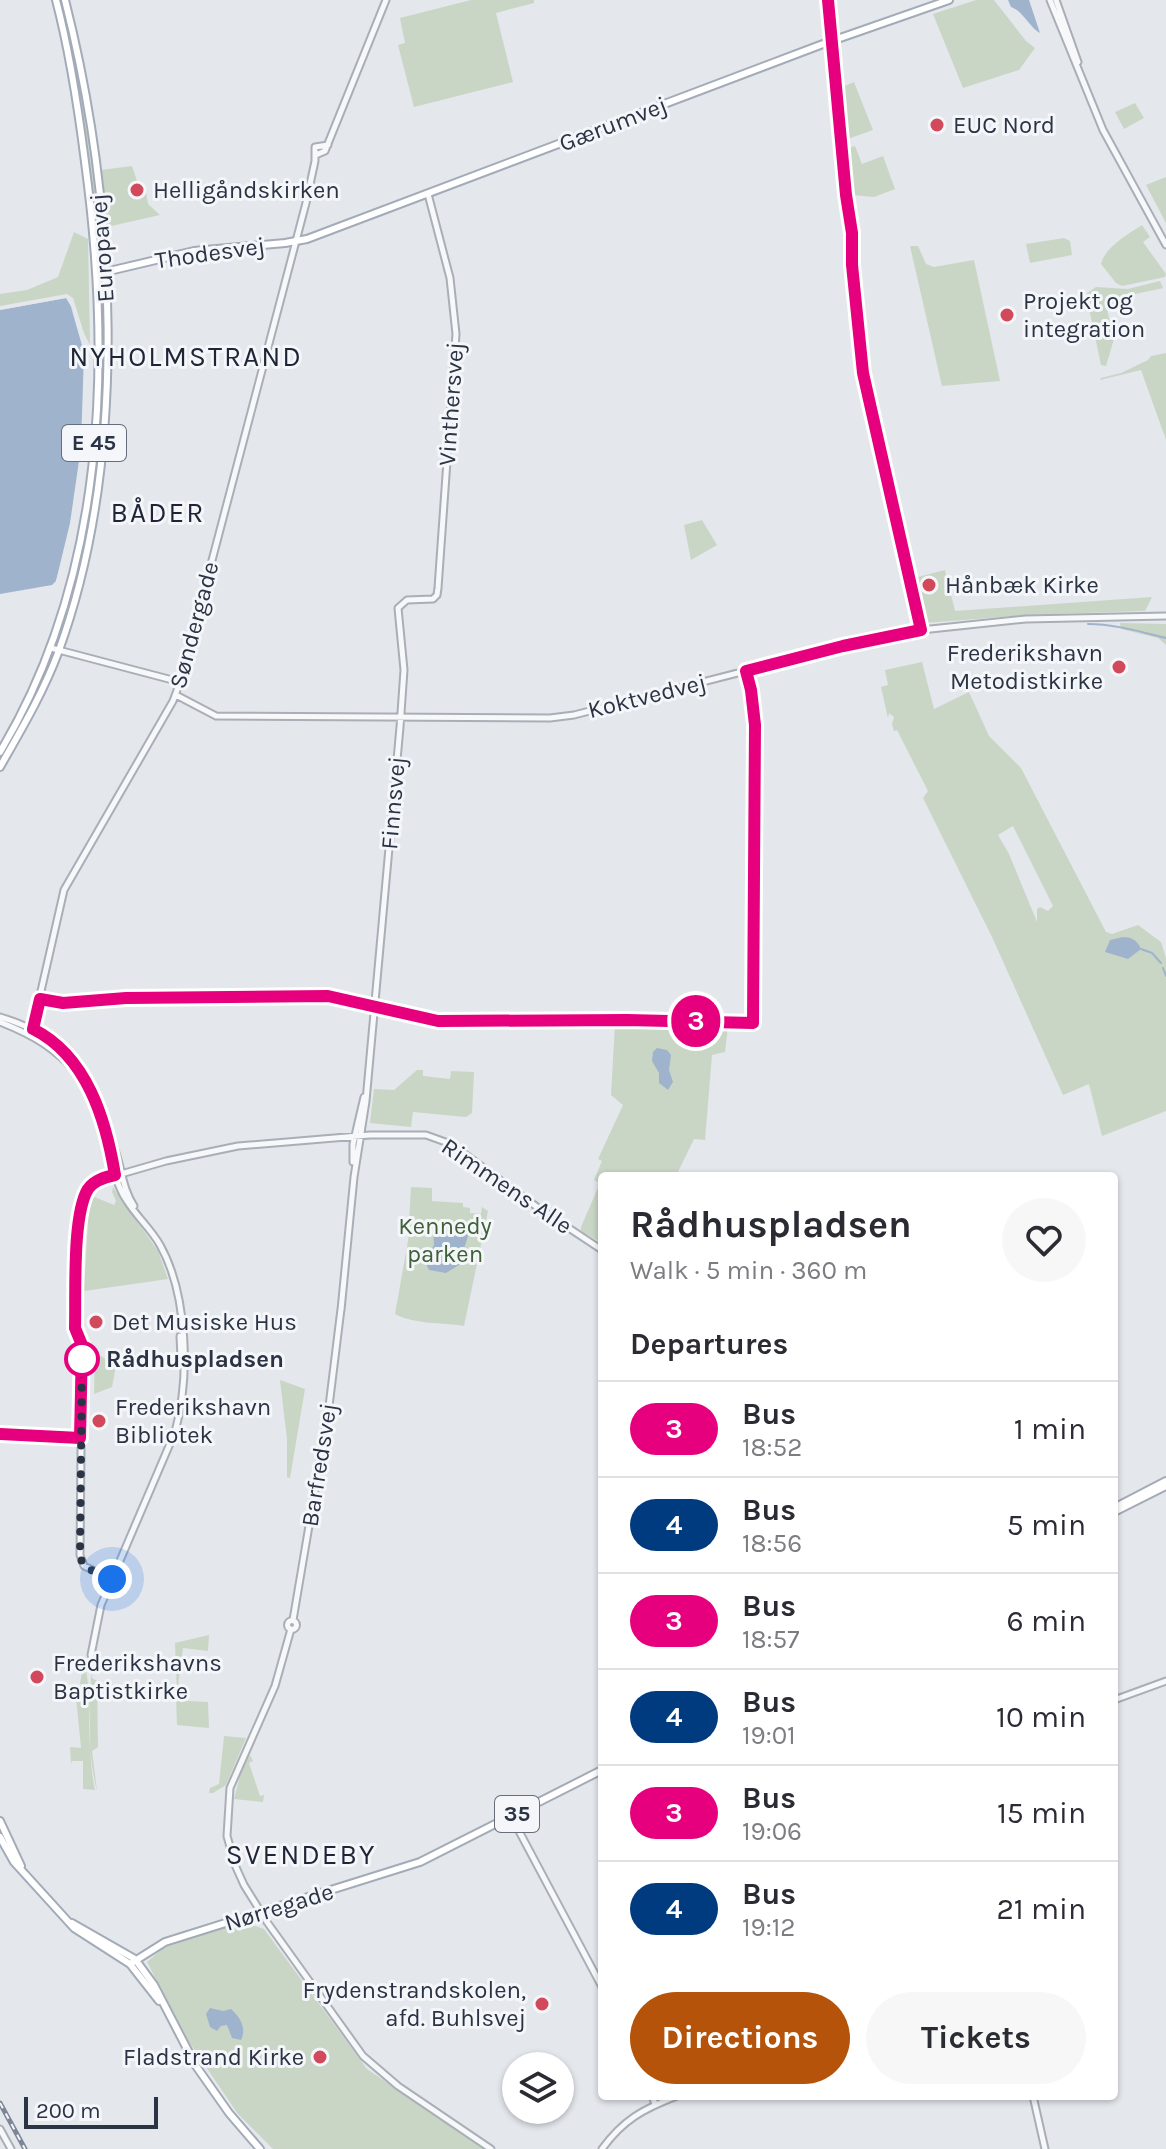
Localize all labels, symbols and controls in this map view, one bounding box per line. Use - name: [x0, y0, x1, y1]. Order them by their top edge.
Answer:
- street label: Gærumvej: [555, 91, 671, 157]
- place label: EUC Nord: [953, 111, 1055, 139]
- marker: EUC Nord: [928, 116, 946, 134]
- place label: Helligåndskirken: [153, 176, 340, 204]
- marker: Helligåndskirken: [128, 181, 146, 199]
- street label: Europavej: [84, 193, 120, 303]
- street label: Thodesvej: [153, 231, 267, 275]
- place label: Projekt og integration: [1023, 287, 1145, 343]
- marker: Projekt og integration: [998, 306, 1016, 324]
- district label: NYHOLMSTRAND: [69, 340, 303, 373]
- street label: Vinthersvej: [433, 341, 469, 467]
- road number: E 45: [62, 425, 126, 461]
- district label: BÅDER: [111, 496, 205, 529]
- street label: Søndergade: [164, 558, 224, 692]
- place label: Hånbæk Kirke: [945, 571, 1099, 599]
- marker: Hånbæk Kirke: [920, 576, 938, 594]
- place label: Frederikshavn Metodistkirke: [947, 639, 1103, 695]
- marker: Frederikshavn Metodistkirke: [1110, 658, 1128, 676]
- street label: Koktvedvej: [585, 668, 709, 724]
- street label: Finnsvej: [375, 755, 411, 851]
- line badge: 3: [670, 995, 722, 1047]
- text: 3: [687, 1004, 705, 1037]
- street label: Rimmens Alle: [436, 1132, 578, 1240]
- button: heart: [1002, 1198, 1086, 1282]
- text: Rådhuspladsen: [630, 1202, 912, 1247]
- park label: Kennedy parken: [398, 1212, 492, 1268]
- text: Walk · 5 min · 360 m: [630, 1255, 867, 1286]
- place label: Det Musiske Hus: [112, 1308, 297, 1336]
- marker: Det Musiske Hus: [87, 1313, 105, 1331]
- text: Departures: [630, 1326, 788, 1362]
- marker: Rådhuspladsen: [65, 1342, 99, 1376]
- place label: Rådhuspladsen: [106, 1345, 284, 1373]
- place label: Frederikshavn Bibliotek: [115, 1393, 271, 1449]
- text: Bus: [742, 1396, 796, 1432]
- street label: Barfredsvej: [295, 1401, 343, 1529]
- text: 1 min: [1014, 1411, 1086, 1447]
- marker: Frederikshavn Bibliotek: [90, 1412, 108, 1430]
- text: 3: [665, 1412, 683, 1445]
- text: 18:52: [742, 1432, 802, 1463]
- text: Bus: [742, 1492, 796, 1528]
- text: 5 min: [1007, 1507, 1086, 1543]
- text: 4: [666, 1508, 682, 1541]
- text: 18:56: [742, 1528, 802, 1559]
- your location: [92, 1559, 132, 1599]
- text: Bus: [742, 1588, 796, 1624]
- text: 6 min: [1007, 1603, 1086, 1639]
- text: 3: [665, 1604, 683, 1637]
- text: 18:57: [742, 1624, 799, 1655]
- place label: Frederikshavns Baptistkirke: [53, 1649, 222, 1705]
- marker: Frederikshavns Baptistkirke: [28, 1668, 46, 1686]
- text: Bus: [742, 1684, 796, 1720]
- text: 10 min: [996, 1699, 1086, 1735]
- text: 4: [666, 1700, 682, 1733]
- text: 19:01: [742, 1720, 796, 1751]
- text: Bus: [742, 1780, 796, 1816]
- text: 15 min: [997, 1795, 1086, 1831]
- road number: 35: [495, 1796, 539, 1832]
- text: 3: [665, 1796, 683, 1829]
- text: 19:06: [742, 1816, 802, 1847]
- district label: SVENDEBY: [226, 1838, 376, 1871]
- text: Bus: [742, 1876, 796, 1912]
- street label: Nørregade: [221, 1877, 337, 1937]
- text: 21 min: [996, 1891, 1086, 1927]
- text: 4: [666, 1892, 682, 1925]
- text: 19:12: [742, 1912, 795, 1943]
- place label: Frydenstrandskolen, afd. Buhlsvej: [303, 1976, 526, 2032]
- button: Directions: [630, 1992, 850, 2084]
- button: Tickets: [866, 1992, 1086, 2084]
- marker: Frydenstrandskolen, afd. Buhlsvej: [533, 1995, 551, 2013]
- place label: Fladstrand Kirke: [123, 2043, 304, 2071]
- marker: Fladstrand Kirke: [311, 2048, 329, 2066]
- map controls: [502, 2052, 574, 2124]
- button: layers: [502, 2052, 574, 2124]
- scale bar: [24, 2093, 158, 2129]
- text: 200 m: [36, 2098, 101, 2124]

